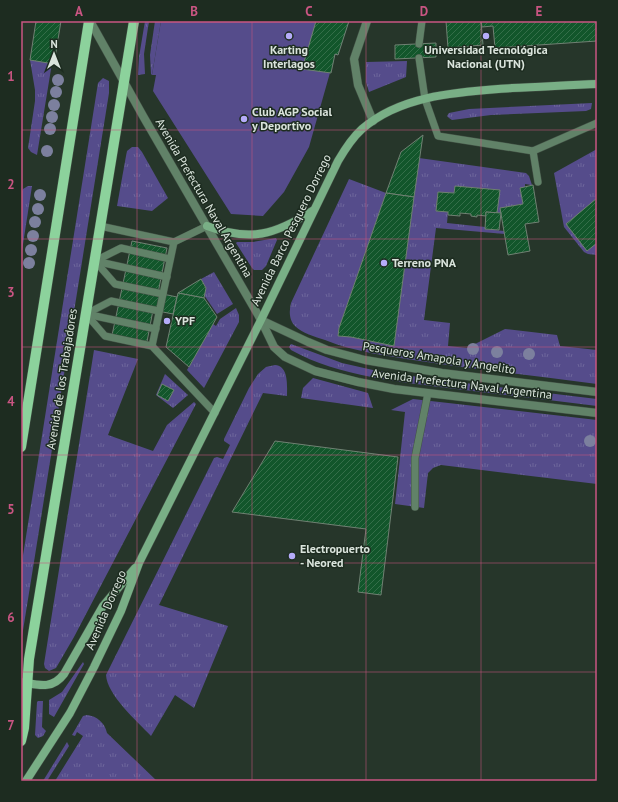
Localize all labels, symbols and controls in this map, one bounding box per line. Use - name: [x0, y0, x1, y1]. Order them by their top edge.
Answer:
- text: A: [75, 3, 83, 20]
- text: B: [190, 3, 198, 20]
- text: C: [305, 3, 313, 20]
- text: D: [420, 3, 428, 20]
- text: E: [536, 3, 543, 20]
- marker: Karting Interlagos: [284, 31, 294, 41]
- marker: Universidad Tecnológica Nacional (UTN): [481, 31, 491, 41]
- north arrow: [34, 34, 74, 74]
- text: N: [50, 37, 58, 51]
- place label: Karting Interlagos: [263, 42, 315, 71]
- place label: Universidad Tecnológica Nacional (UTN): [424, 42, 548, 71]
- text: 1: [7, 68, 15, 85]
- place label: Club AGP Social y Deportivo: [251, 104, 332, 133]
- marker: Club AGP Social y Deportivo: [239, 114, 249, 124]
- street label: Avenida Prefectura Naval Argentina: [153, 116, 256, 280]
- street label: Avenida Barco Pesquero Dorrego: [247, 151, 334, 308]
- text: 2: [7, 176, 15, 193]
- place label: Terreno PNA: [392, 255, 457, 270]
- marker: Terreno PNA: [379, 258, 389, 268]
- text: 3: [7, 284, 15, 301]
- street label: Avenida de los Trabajadores: [43, 307, 80, 450]
- place label: YPF: [174, 313, 195, 328]
- marker: YPF: [162, 316, 172, 326]
- street label: Pesqueros Amapola y Angelito: [362, 338, 516, 377]
- street label: Avenida Prefectura Naval Argentina: [371, 365, 553, 402]
- text: 4: [7, 393, 15, 410]
- text: 5: [7, 501, 15, 518]
- place label: Electropuerto - Neored: [300, 541, 371, 570]
- marker: Electropuerto - Neored: [287, 551, 297, 561]
- street label: Avenida Dorrego: [82, 568, 129, 652]
- text: 6: [7, 609, 15, 626]
- text: 7: [7, 717, 15, 734]

